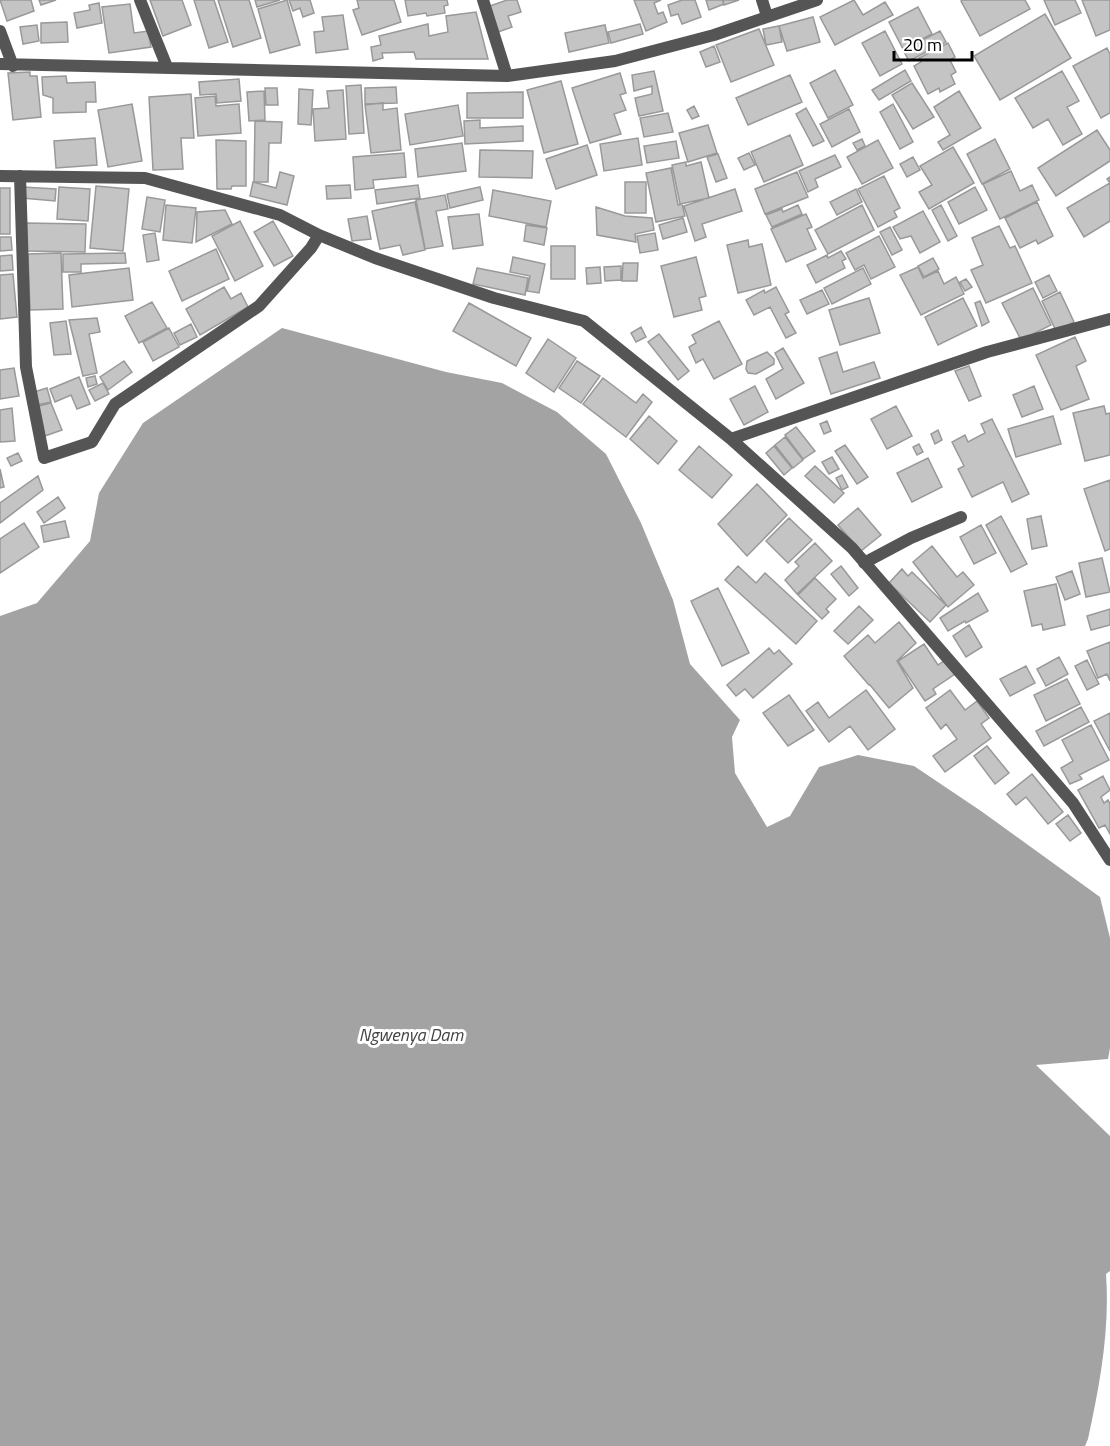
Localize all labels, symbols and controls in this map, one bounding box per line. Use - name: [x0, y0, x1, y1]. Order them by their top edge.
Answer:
- scale bar: [894, 24, 972, 62]
- text: 20 m: [903, 31, 942, 58]
- water label: Ngwenya Dam: [359, 1021, 464, 1048]

